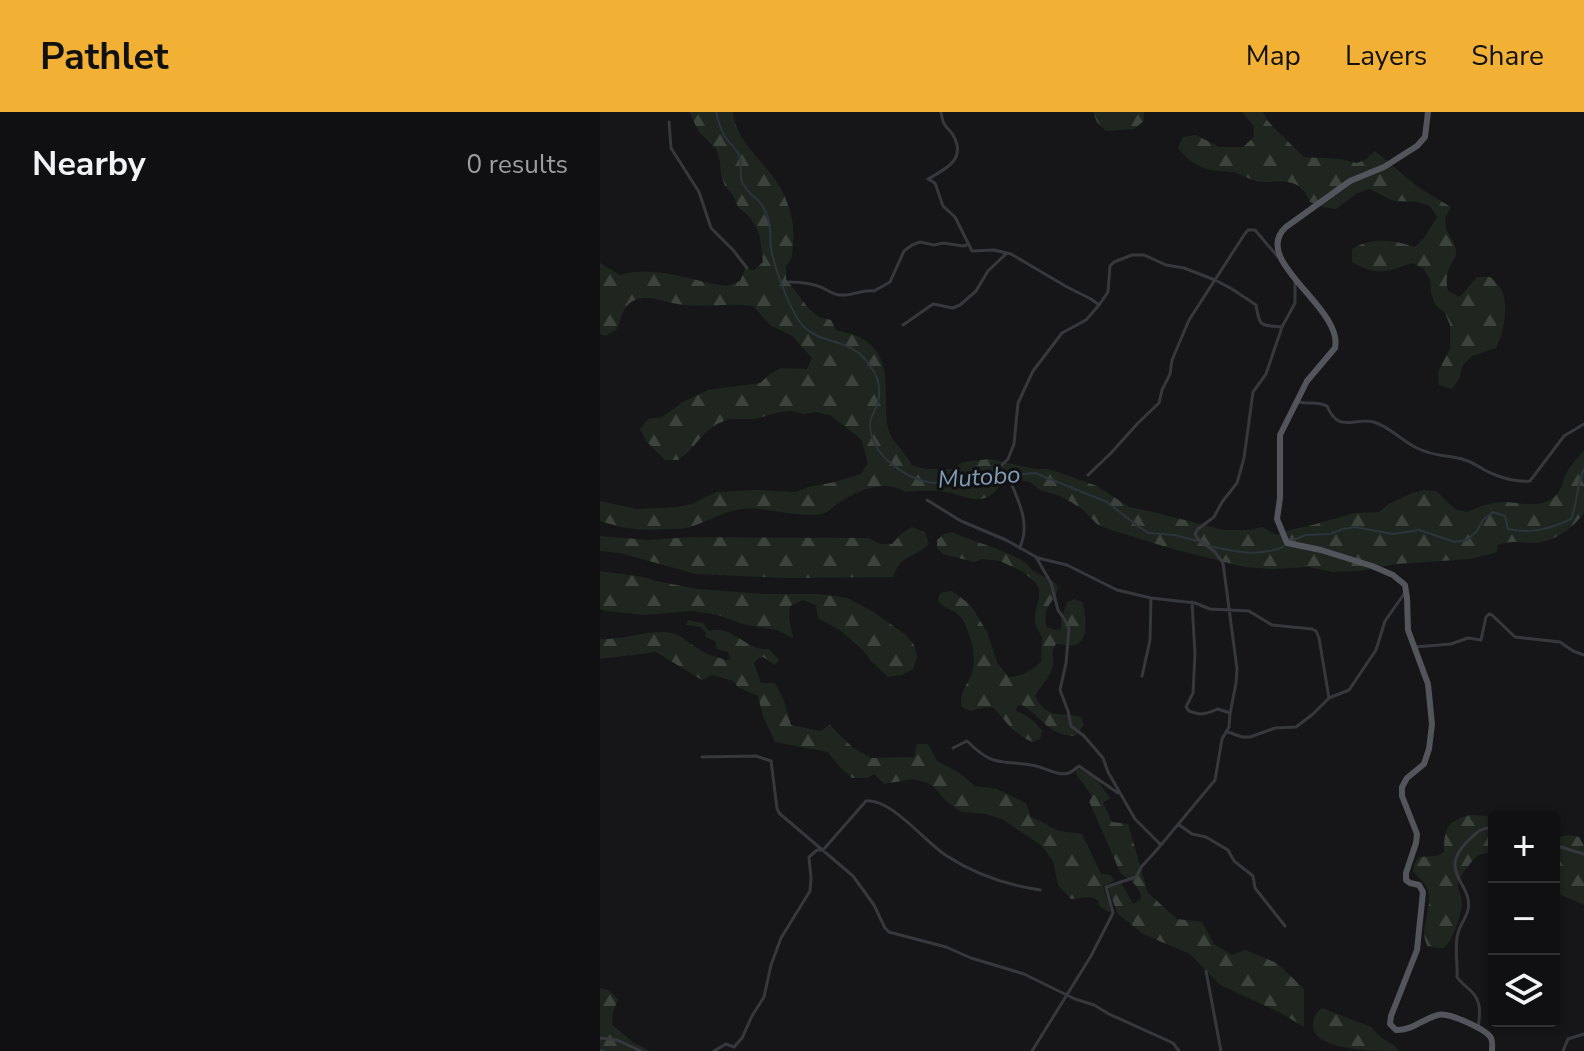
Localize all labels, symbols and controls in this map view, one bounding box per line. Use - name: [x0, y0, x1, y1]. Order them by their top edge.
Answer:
- text: Pathlet: [40, 31, 169, 82]
- text: Map: [1246, 37, 1301, 75]
- text: Layers: [1345, 37, 1427, 75]
- text: Share: [1471, 37, 1544, 75]
- text: Nearby: [32, 141, 146, 187]
- text: 0 results: [467, 147, 568, 182]
- water label: Mutobo: [937, 458, 1021, 496]
- map controls: [1488, 811, 1560, 1027]
- button: +: [1488, 811, 1560, 883]
- button: −: [1488, 883, 1560, 955]
- button: layers: [1488, 955, 1560, 1027]

